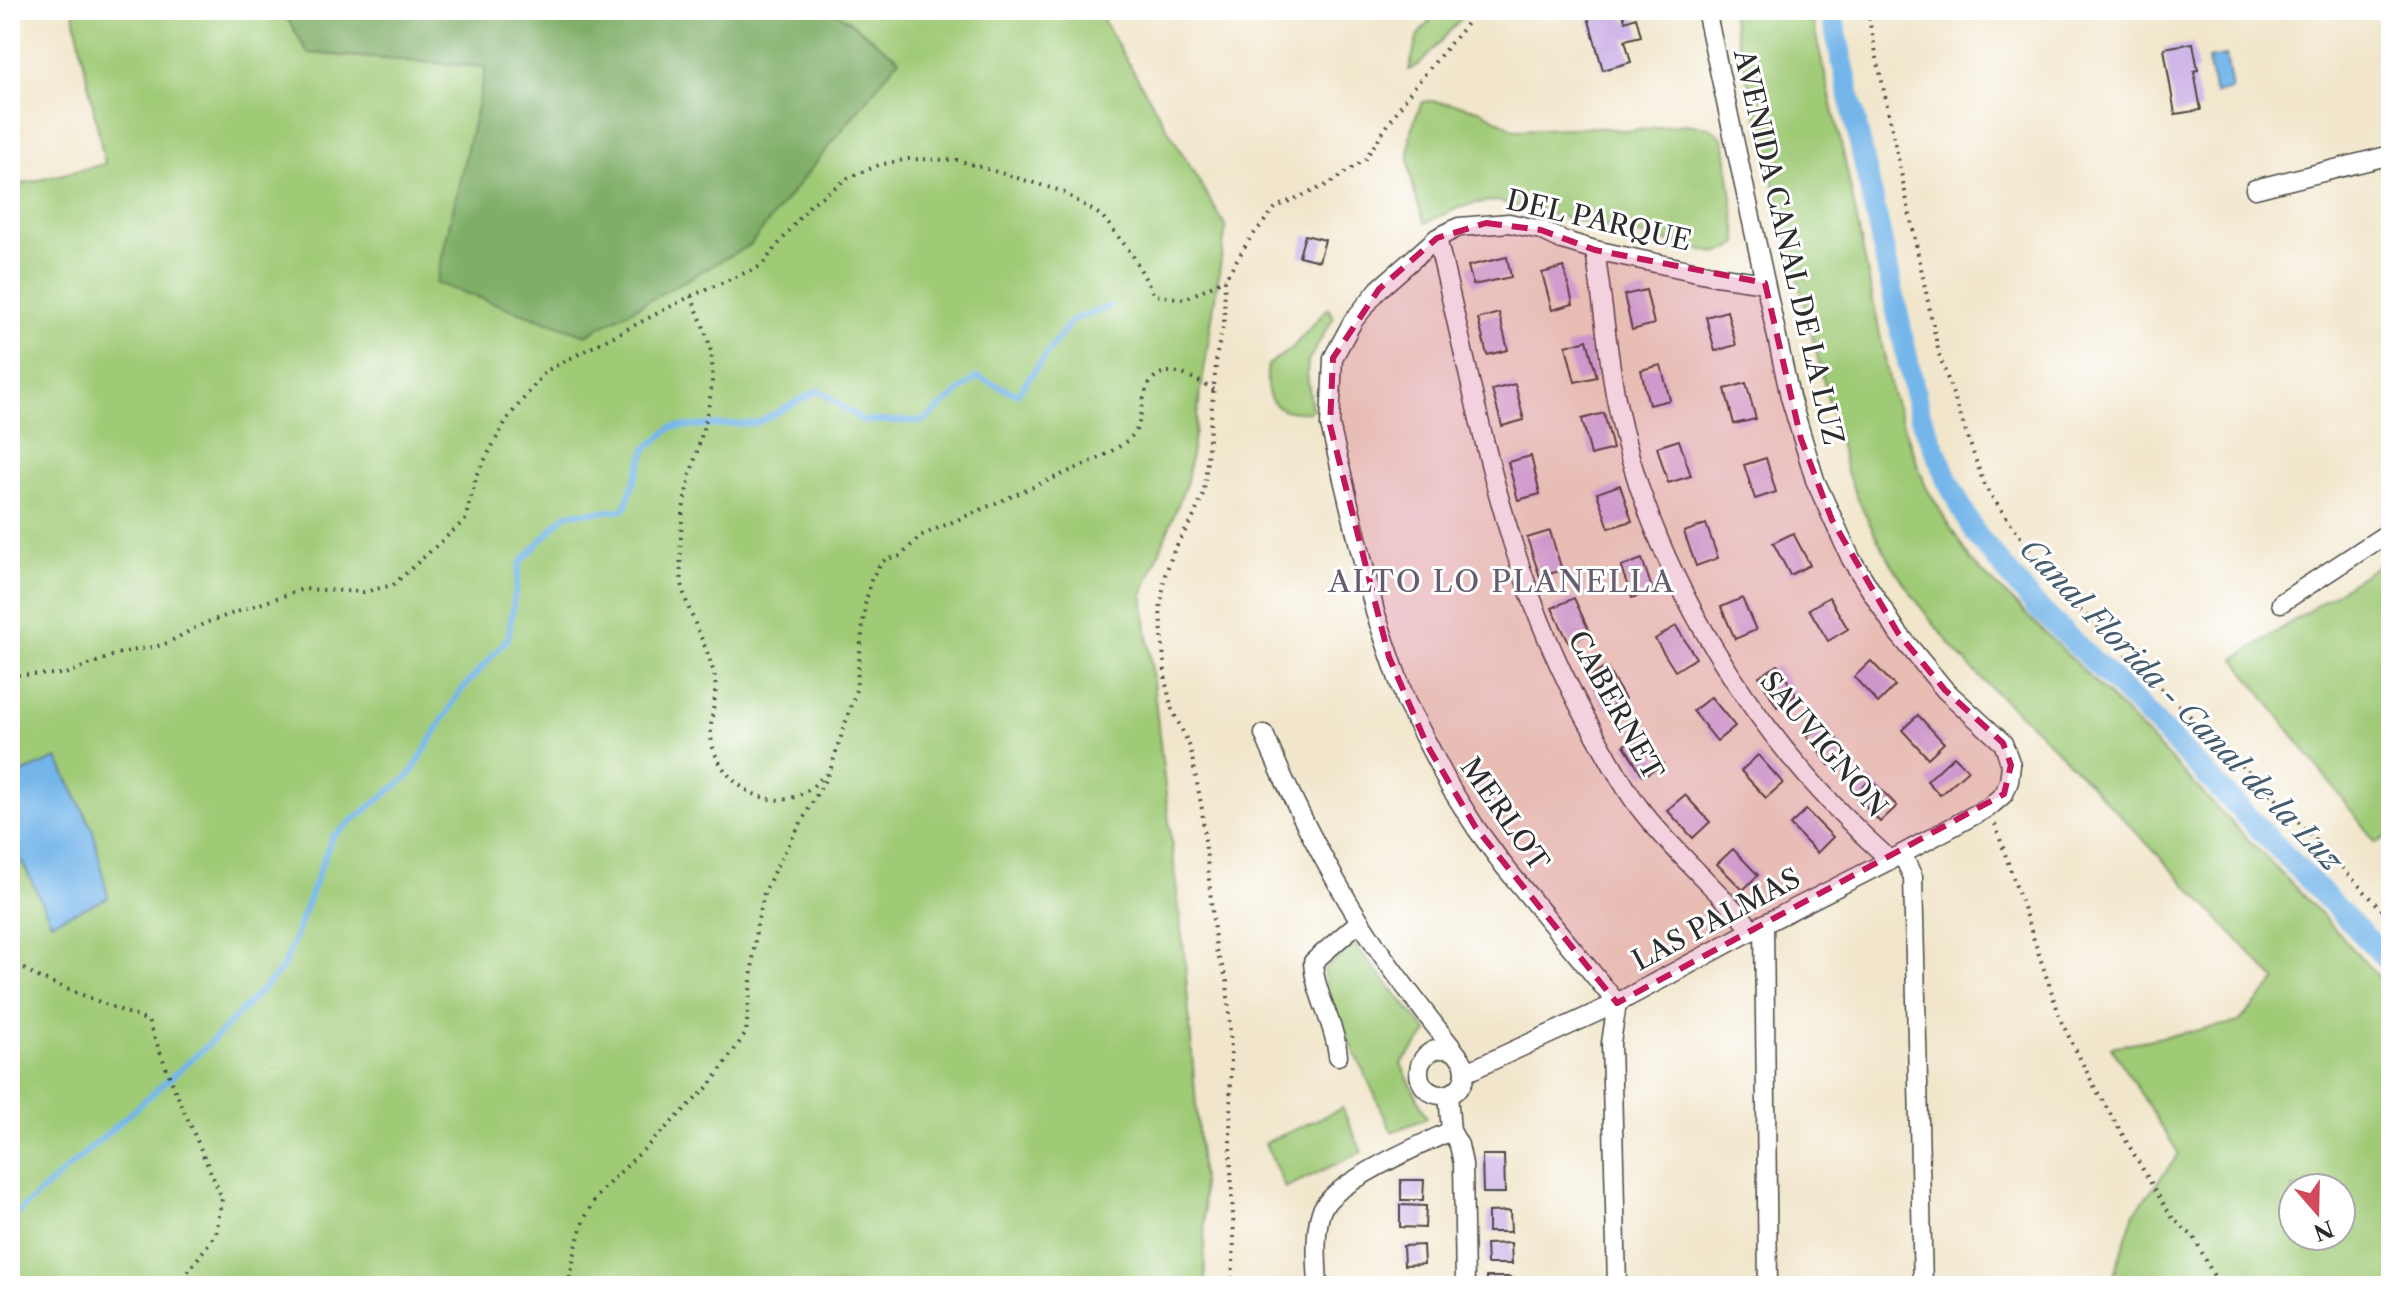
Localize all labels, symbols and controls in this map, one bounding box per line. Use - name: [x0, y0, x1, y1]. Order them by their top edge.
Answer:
- street label: AVENIDA CANAL DE LA LUZ: [1727, 45, 1851, 448]
- street label: DEL PARQUE: [1503, 182, 1695, 258]
- water label: Canal Florida - Canal de la Luz: [2012, 530, 2352, 880]
- district label: ALTO LO PLANELLA: [1327, 563, 1676, 600]
- street label: CABERNET: [1561, 625, 1671, 785]
- street label: SAUVIGNON: [1753, 664, 1895, 824]
- street label: MERLOT: [1454, 751, 1556, 877]
- street label: LAS PALMAS: [1626, 861, 1806, 977]
- north arrow: [2277, 1172, 2357, 1252]
- text: N: [2310, 1214, 2337, 1246]

